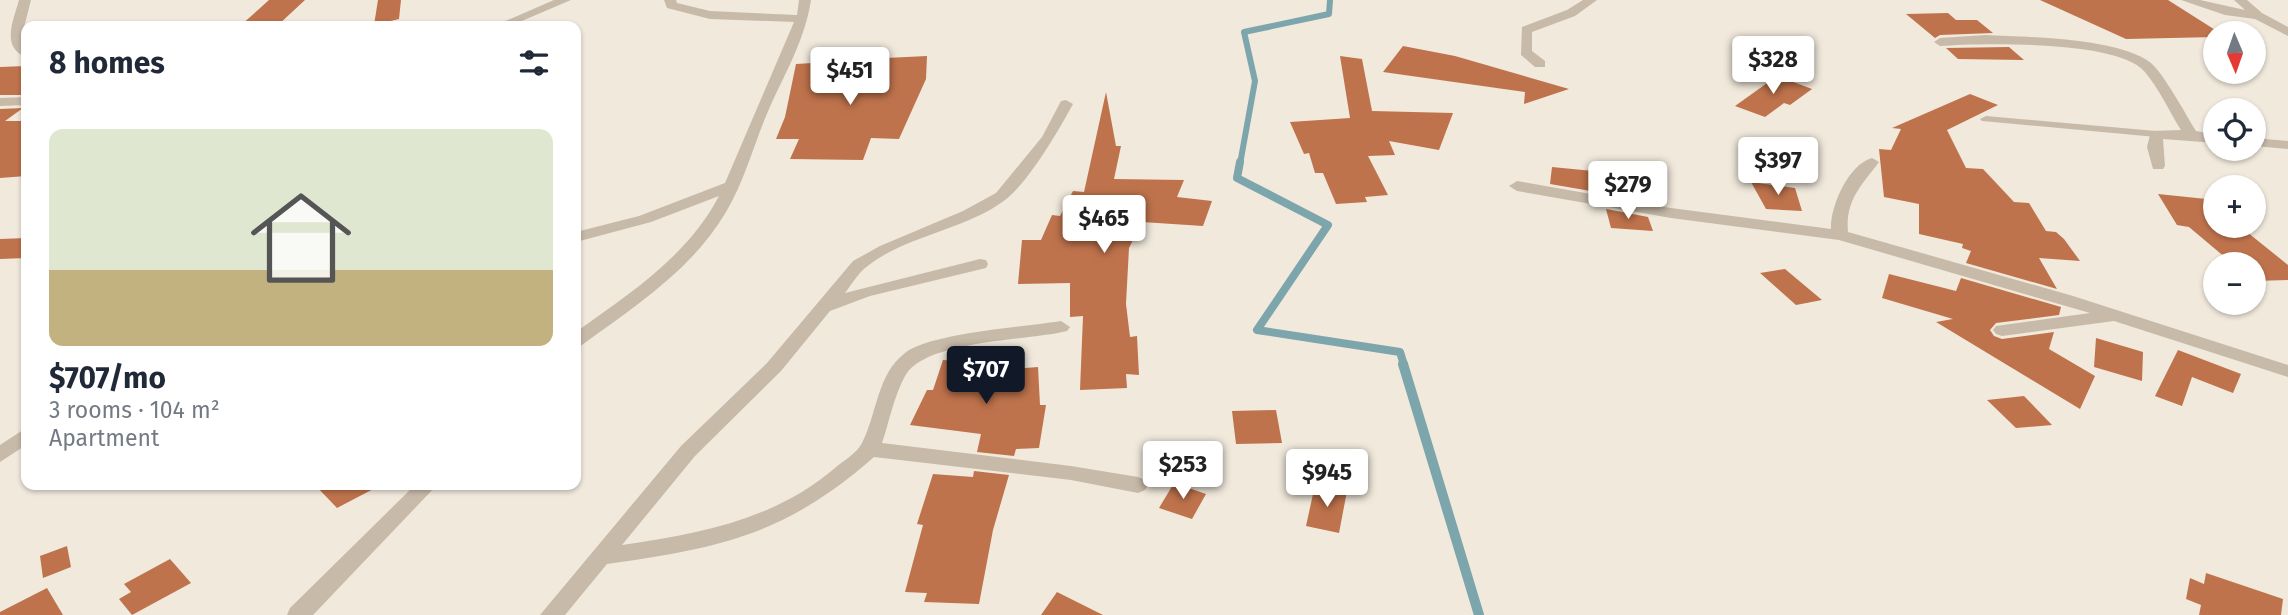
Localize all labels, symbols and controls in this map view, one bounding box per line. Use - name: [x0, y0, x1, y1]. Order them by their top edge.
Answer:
- north arrow: [2203, 21, 2266, 84]
- map controls: [2203, 21, 2266, 315]
- pin: $328: [1732, 36, 1814, 96]
- icon: filters: [515, 44, 553, 82]
- text: 8 homes: [49, 45, 165, 81]
- text: $328: [1748, 45, 1798, 73]
- pin: $451: [809, 48, 891, 107]
- text: $451: [826, 56, 874, 84]
- button: locate: [2203, 98, 2266, 161]
- pin: $397: [1737, 138, 1819, 197]
- text: $397: [1754, 146, 1802, 174]
- pin: $279: [1587, 162, 1669, 221]
- text: $279: [1604, 170, 1652, 198]
- icon: home: [238, 175, 364, 301]
- button: +: [2203, 175, 2266, 238]
- pin: $465: [1063, 196, 1145, 255]
- text: $465: [1079, 204, 1129, 232]
- button: −: [2203, 252, 2266, 315]
- pin: $707: [945, 346, 1027, 406]
- text: $707: [963, 355, 1009, 383]
- text: $707/mo: [49, 360, 166, 396]
- text: 3 rooms · 104 m²: [49, 396, 220, 424]
- text: Apartment: [49, 424, 159, 452]
- pin: $253: [1142, 442, 1224, 501]
- pin: $945: [1286, 449, 1368, 509]
- text: $253: [1159, 450, 1207, 478]
- text: $945: [1302, 458, 1352, 486]

